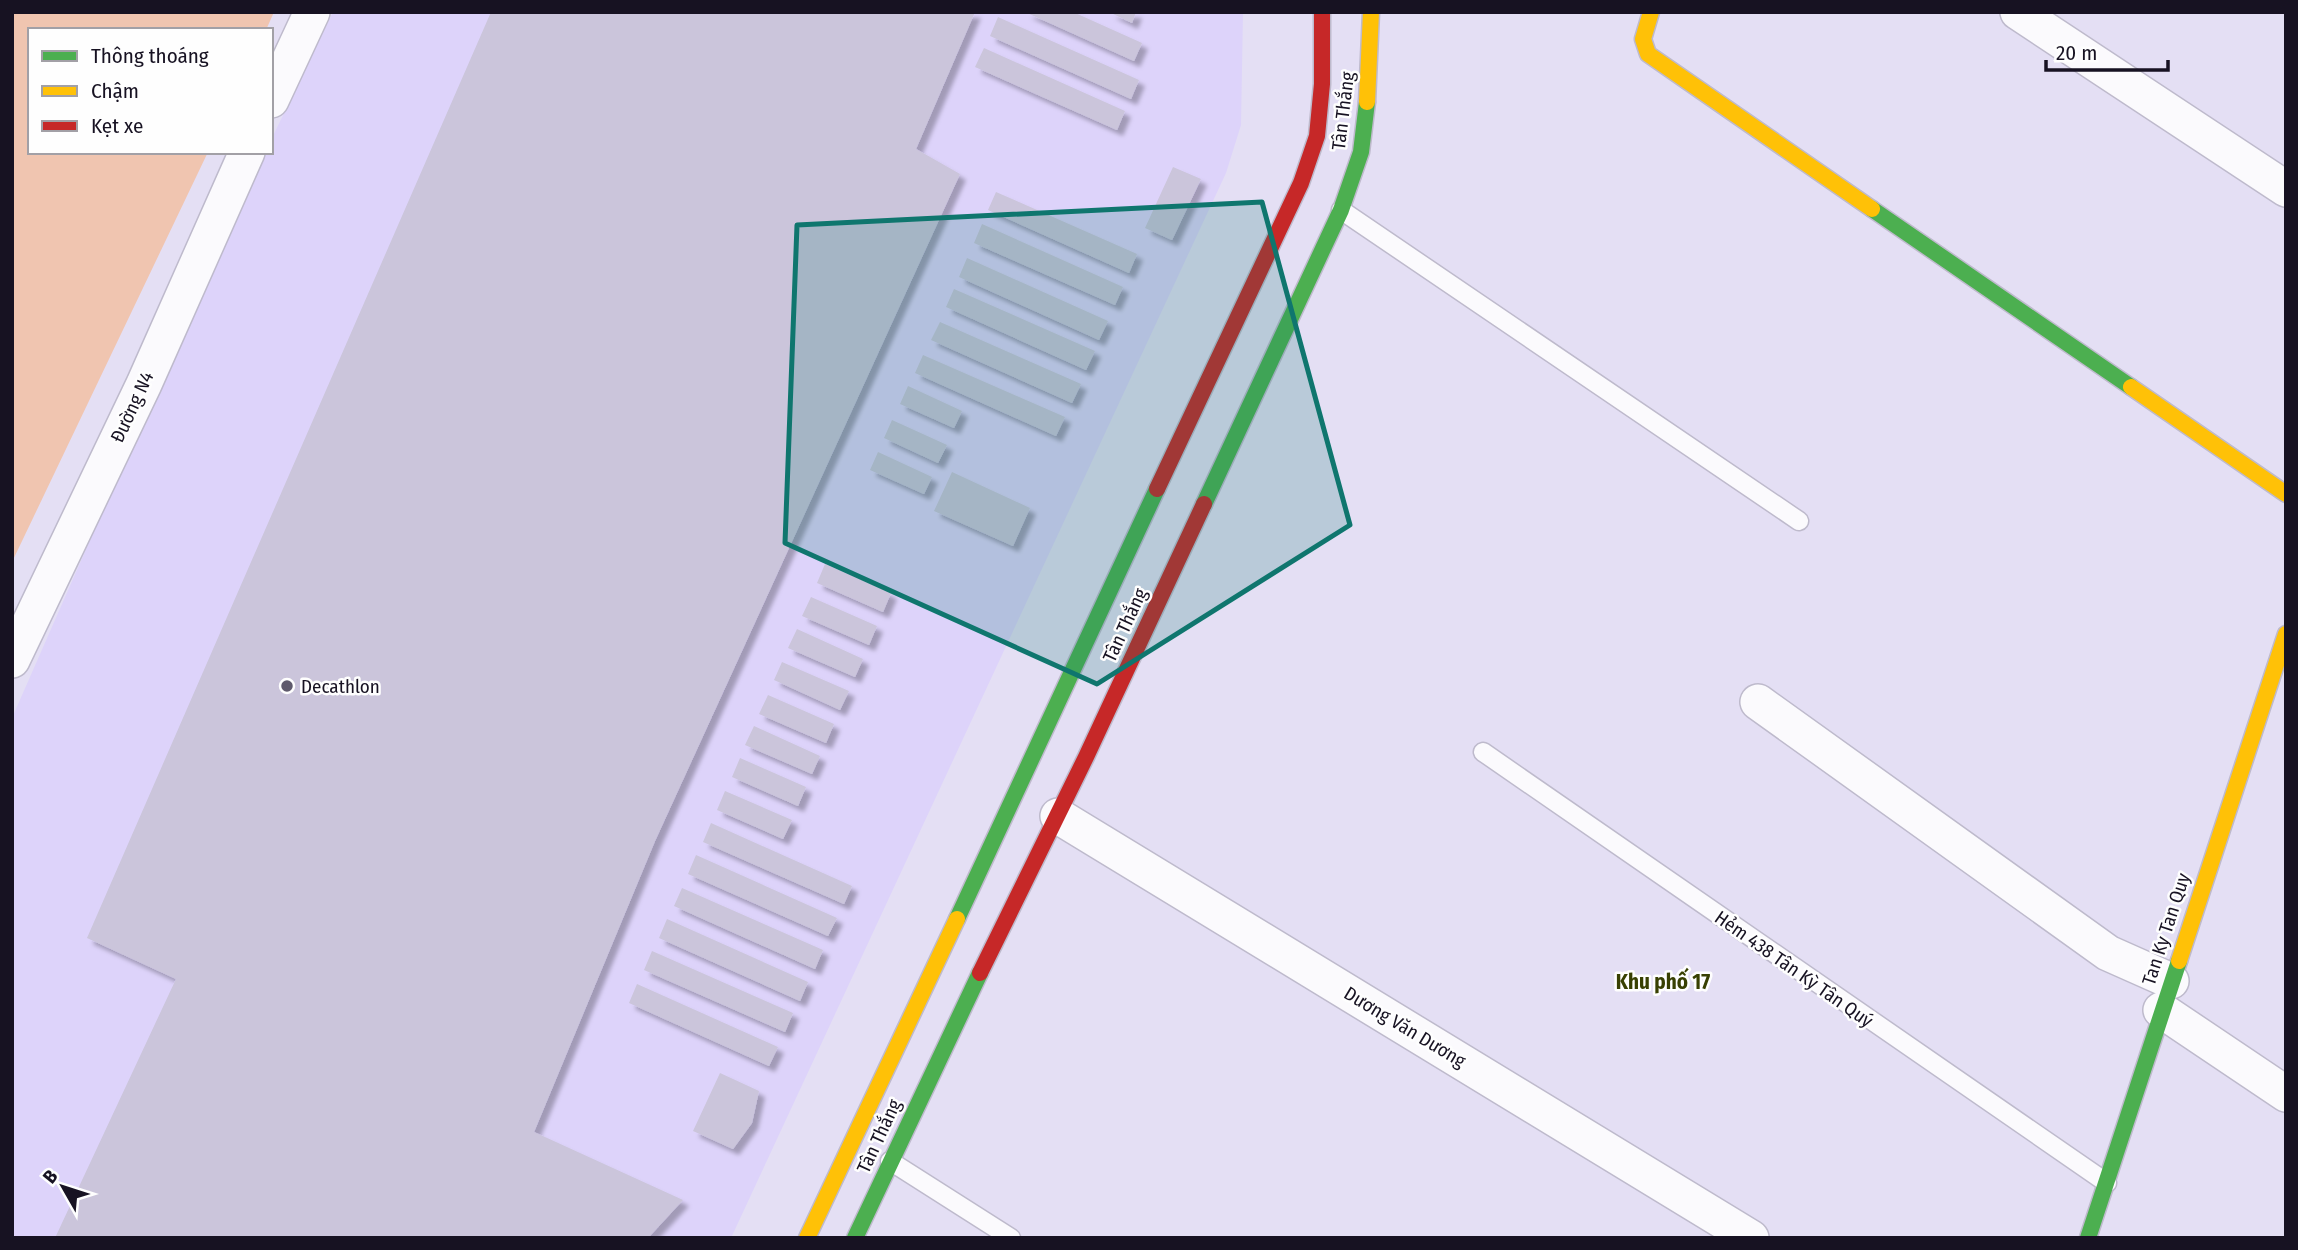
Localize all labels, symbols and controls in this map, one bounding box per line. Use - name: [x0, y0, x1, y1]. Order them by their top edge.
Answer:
- legend: [28, 28, 273, 154]
- scale bar: [2046, 28, 2168, 72]
- text: 20 m: [2056, 40, 2097, 66]
- text: Thông thoáng: [91, 43, 209, 69]
- street label: Tân Thắng: [1327, 70, 1359, 151]
- text: Chậm: [91, 78, 139, 104]
- text: Kẹt xe: [91, 113, 143, 139]
- street label: Đường N4: [106, 368, 158, 446]
- street label: Tân Thắng: [1098, 584, 1152, 666]
- place label: Decathlon: [301, 675, 380, 698]
- marker: Decathlon: [279, 678, 295, 694]
- street label: Tan Ky Tan Quy: [2137, 870, 2195, 988]
- street label: Hẻm 438 Tân Kỳ Tân Quý: [1710, 906, 1878, 1033]
- district label: Khu phố 17: [1616, 967, 1710, 995]
- street label: Dương Văn Dương: [1340, 982, 1470, 1072]
- street label: Tân Thắng: [852, 1095, 906, 1177]
- north arrow: [28, 1152, 98, 1222]
- text: B: [38, 1165, 63, 1188]

